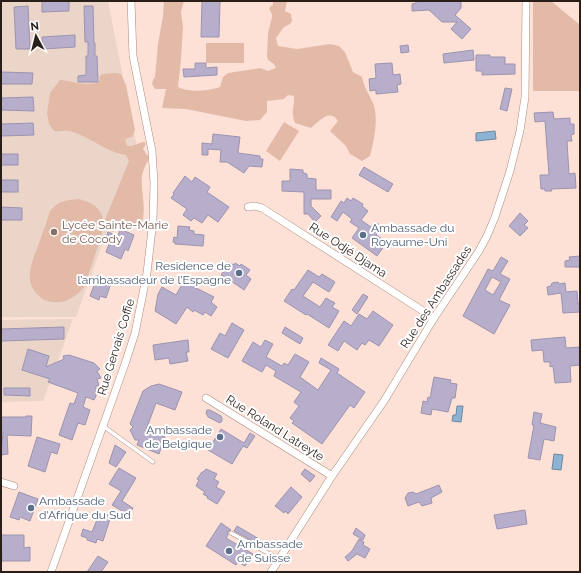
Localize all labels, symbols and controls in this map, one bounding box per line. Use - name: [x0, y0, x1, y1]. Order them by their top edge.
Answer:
- north arrow: [16, 16, 56, 56]
- text: N: [30, 20, 40, 34]
- place label: Lycée Sainte-Marie de Cocody: [62, 218, 168, 246]
- street label: Rue Odjé Djama: [307, 220, 389, 280]
- place label: Ambassade du Royaume-Uni: [371, 221, 454, 249]
- marker: Lycée Sainte-Marie de Cocody: [49, 227, 59, 237]
- marker: Ambassade du Royaume-Uni: [358, 230, 368, 240]
- street label: Rue des Ambassades: [398, 243, 475, 351]
- place label: Residence de l’ambassadeur de l’Espagne: [78, 259, 231, 287]
- marker: Residence de l’ambassadeur de l’Espagne: [234, 268, 244, 278]
- street label: Rue Gervais Coffie: [95, 297, 137, 397]
- street label: Rue Roland Latreyte: [223, 392, 327, 464]
- place label: Ambassade de Belgique: [145, 423, 212, 451]
- marker: Ambassade de Belgique: [215, 432, 225, 442]
- place label: Ambassade d'Afrique du Sud: [39, 494, 131, 522]
- marker: Ambassade d'Afrique du Sud: [26, 503, 36, 513]
- place label: Ambassade de Suisse: [237, 537, 303, 565]
- marker: Ambassade de Suisse: [224, 546, 234, 556]

